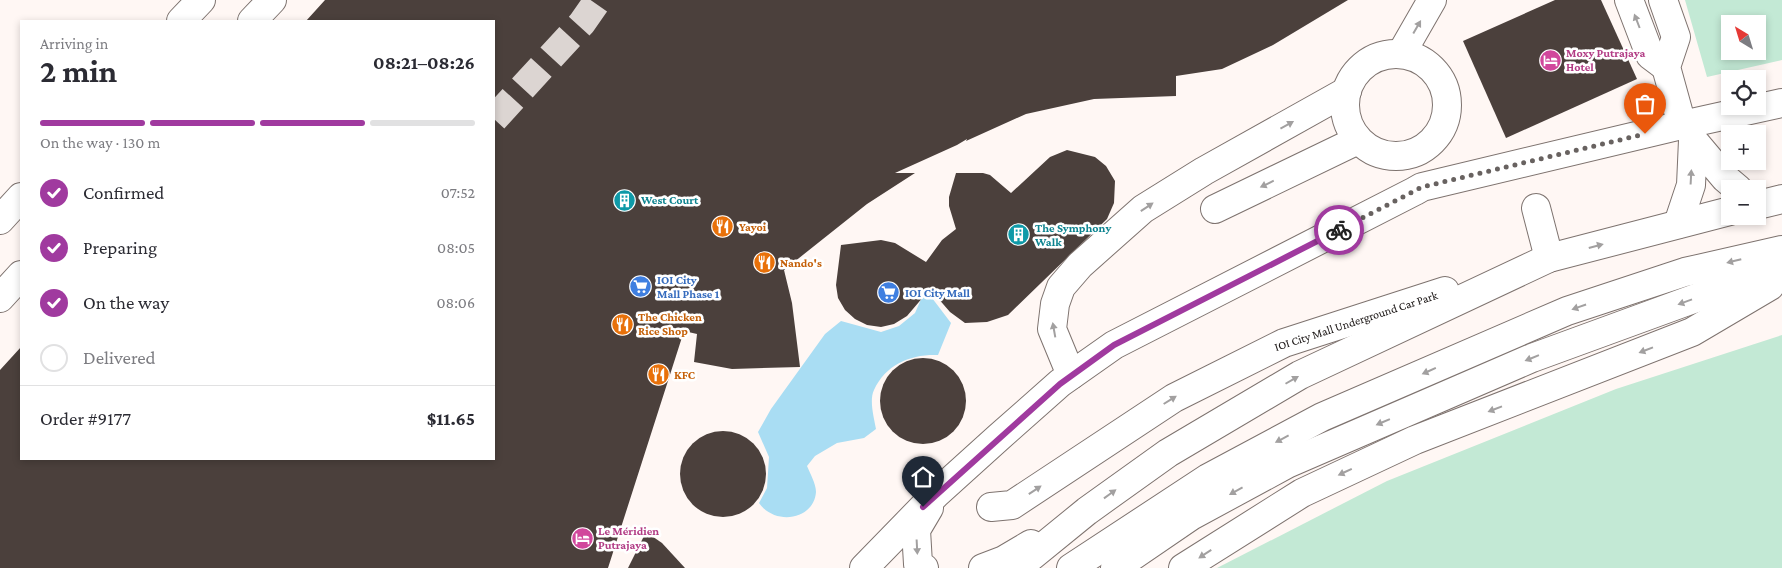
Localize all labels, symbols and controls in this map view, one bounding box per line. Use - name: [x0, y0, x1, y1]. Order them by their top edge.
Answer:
- one-way arrow: [1632, 13, 1640, 28]
- north arrow: [1721, 15, 1766, 60]
- map controls: [1721, 15, 1766, 225]
- one-way arrow: [1412, 21, 1421, 34]
- text: Arriving in: [40, 35, 108, 52]
- place label: Moxy Putrajaya Hotel: [1566, 46, 1646, 74]
- hotel icon: Moxy Putrajaya Hotel: [1538, 48, 1562, 72]
- text: 08:21–08:26: [373, 52, 475, 73]
- text: 2 min: [40, 53, 117, 89]
- button: locate: [1721, 70, 1766, 115]
- pin: [1624, 83, 1666, 134]
- icon: bag: [1631, 90, 1659, 118]
- one-way arrow: [1280, 120, 1293, 129]
- button: +: [1721, 125, 1766, 170]
- text: On the way · 130 m: [40, 134, 160, 151]
- one-way arrow: [1688, 169, 1696, 185]
- icon: check: [40, 179, 68, 207]
- button: −: [1721, 180, 1766, 225]
- one-way arrow: [1260, 181, 1274, 189]
- text: Confirmed: [83, 182, 164, 203]
- text: 07:52: [441, 184, 475, 201]
- building icon: West Court: [613, 188, 637, 212]
- place label: West Court: [640, 193, 699, 207]
- one-way arrow: [1140, 202, 1154, 212]
- courier: [1314, 205, 1364, 255]
- restaurant icon: Yayoi: [711, 215, 735, 239]
- icon: bike: [1325, 216, 1353, 244]
- place label: Yayoi: [739, 220, 767, 234]
- place label: The Symphony Walk: [1034, 221, 1111, 249]
- building icon: The Symphony Walk: [1007, 223, 1031, 247]
- icon: check: [40, 234, 68, 262]
- text: Preparing: [83, 237, 157, 258]
- text: 08:05: [437, 239, 475, 256]
- one-way arrow: [1589, 241, 1604, 249]
- restaurant icon: Nando's: [752, 251, 776, 275]
- place label: Nando's: [780, 256, 822, 270]
- one-way arrow: [1727, 257, 1742, 265]
- place label: IOI City Mall Phase 1: [657, 273, 720, 301]
- supermarket icon: IOI City Mall Phase 1: [629, 275, 653, 299]
- supermarket icon: IOI City Mall: [877, 281, 901, 305]
- place label: IOI City Mall: [905, 286, 971, 300]
- street label: IOI City Mall Underground Car Park: [1273, 288, 1440, 354]
- icon: check: [40, 289, 68, 317]
- text: On the way: [83, 292, 169, 313]
- text: 08:06: [437, 294, 475, 311]
- one-way arrow: [1677, 298, 1692, 306]
- one-way arrow: [1571, 304, 1586, 311]
- place label: The Chicken Rice Shop: [638, 310, 702, 338]
- restaurant icon: The Chicken Rice Shop: [610, 312, 634, 336]
- one-way arrow: [1050, 322, 1058, 338]
- one-way arrow: [1638, 346, 1653, 354]
- text: Delivered: [83, 347, 156, 368]
- one-way arrow: [1525, 355, 1540, 362]
- restaurant icon: KFC: [646, 363, 670, 387]
- one-way arrow: [1422, 367, 1436, 375]
- place label: KFC: [674, 368, 696, 382]
- one-way arrow: [1286, 376, 1299, 385]
- one-way arrow: [1164, 396, 1177, 405]
- one-way arrow: [1487, 405, 1502, 413]
- text: Order #9177: [40, 408, 131, 429]
- text: $11.65: [427, 408, 475, 429]
- one-way arrow: [1376, 419, 1390, 427]
- one-way arrow: [1275, 435, 1289, 443]
- pin: [902, 456, 944, 507]
- icon: home: [909, 463, 937, 491]
- one-way arrow: [1338, 469, 1352, 477]
- one-way arrow: [1028, 485, 1042, 495]
- one-way arrow: [1230, 487, 1243, 496]
- one-way arrow: [1104, 489, 1117, 499]
- place label: Le Méridien Putrajaya: [598, 524, 659, 552]
- hotel icon: Le Méridien Putrajaya: [570, 526, 594, 550]
- one-way arrow: [914, 539, 922, 555]
- one-way arrow: [1199, 549, 1212, 559]

